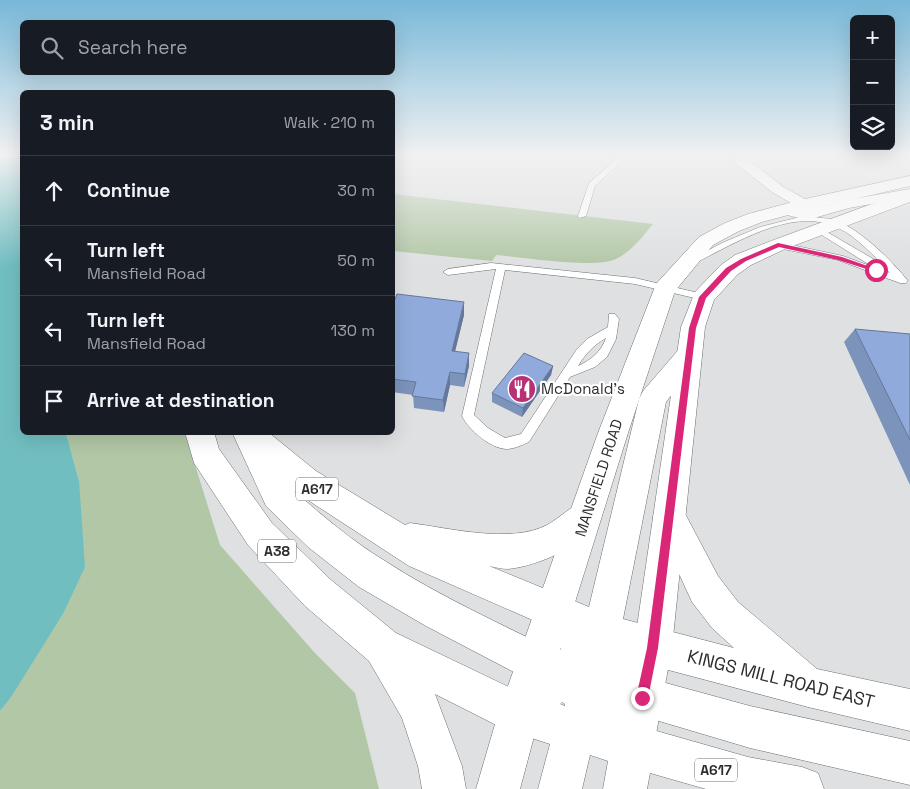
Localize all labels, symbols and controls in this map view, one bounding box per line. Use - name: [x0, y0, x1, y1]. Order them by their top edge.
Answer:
- map controls: [850, 15, 895, 150]
- button: +: [850, 15, 895, 60]
- search box: [20, 20, 395, 75]
- icon: search: [38, 34, 66, 62]
- text: Search here: [78, 35, 188, 60]
- button: −: [850, 60, 895, 105]
- button: layers: [850, 105, 895, 150]
- text: 3 min: [40, 109, 95, 136]
- text: Walk · 210 m: [284, 112, 375, 133]
- icon: ahead: [40, 177, 68, 205]
- text: Continue: [87, 178, 170, 203]
- text: 30 m: [337, 180, 375, 201]
- text: Turn left: [87, 238, 165, 263]
- icon: left: [40, 247, 68, 275]
- text: 50 m: [337, 250, 375, 271]
- route start: [865, 259, 888, 282]
- text: Mansfield Road: [87, 263, 206, 284]
- text: Turn left: [87, 308, 165, 333]
- icon: left: [40, 317, 68, 345]
- text: 130 m: [331, 320, 375, 341]
- text: Mansfield Road: [87, 333, 206, 354]
- restaurant icon: McDonald's: [507, 374, 537, 404]
- place label: McDonald's: [541, 379, 625, 398]
- icon: arrive: [40, 387, 68, 415]
- text: Arrive at destination: [87, 388, 275, 413]
- street label: MANSFIELD ROAD: [571, 417, 627, 539]
- road number: A617: [296, 478, 338, 500]
- road number: A38: [258, 540, 296, 562]
- street label: KINGS MILL ROAD EAST: [685, 644, 878, 713]
- route end: [631, 687, 654, 710]
- road number: A617: [695, 758, 737, 782]

